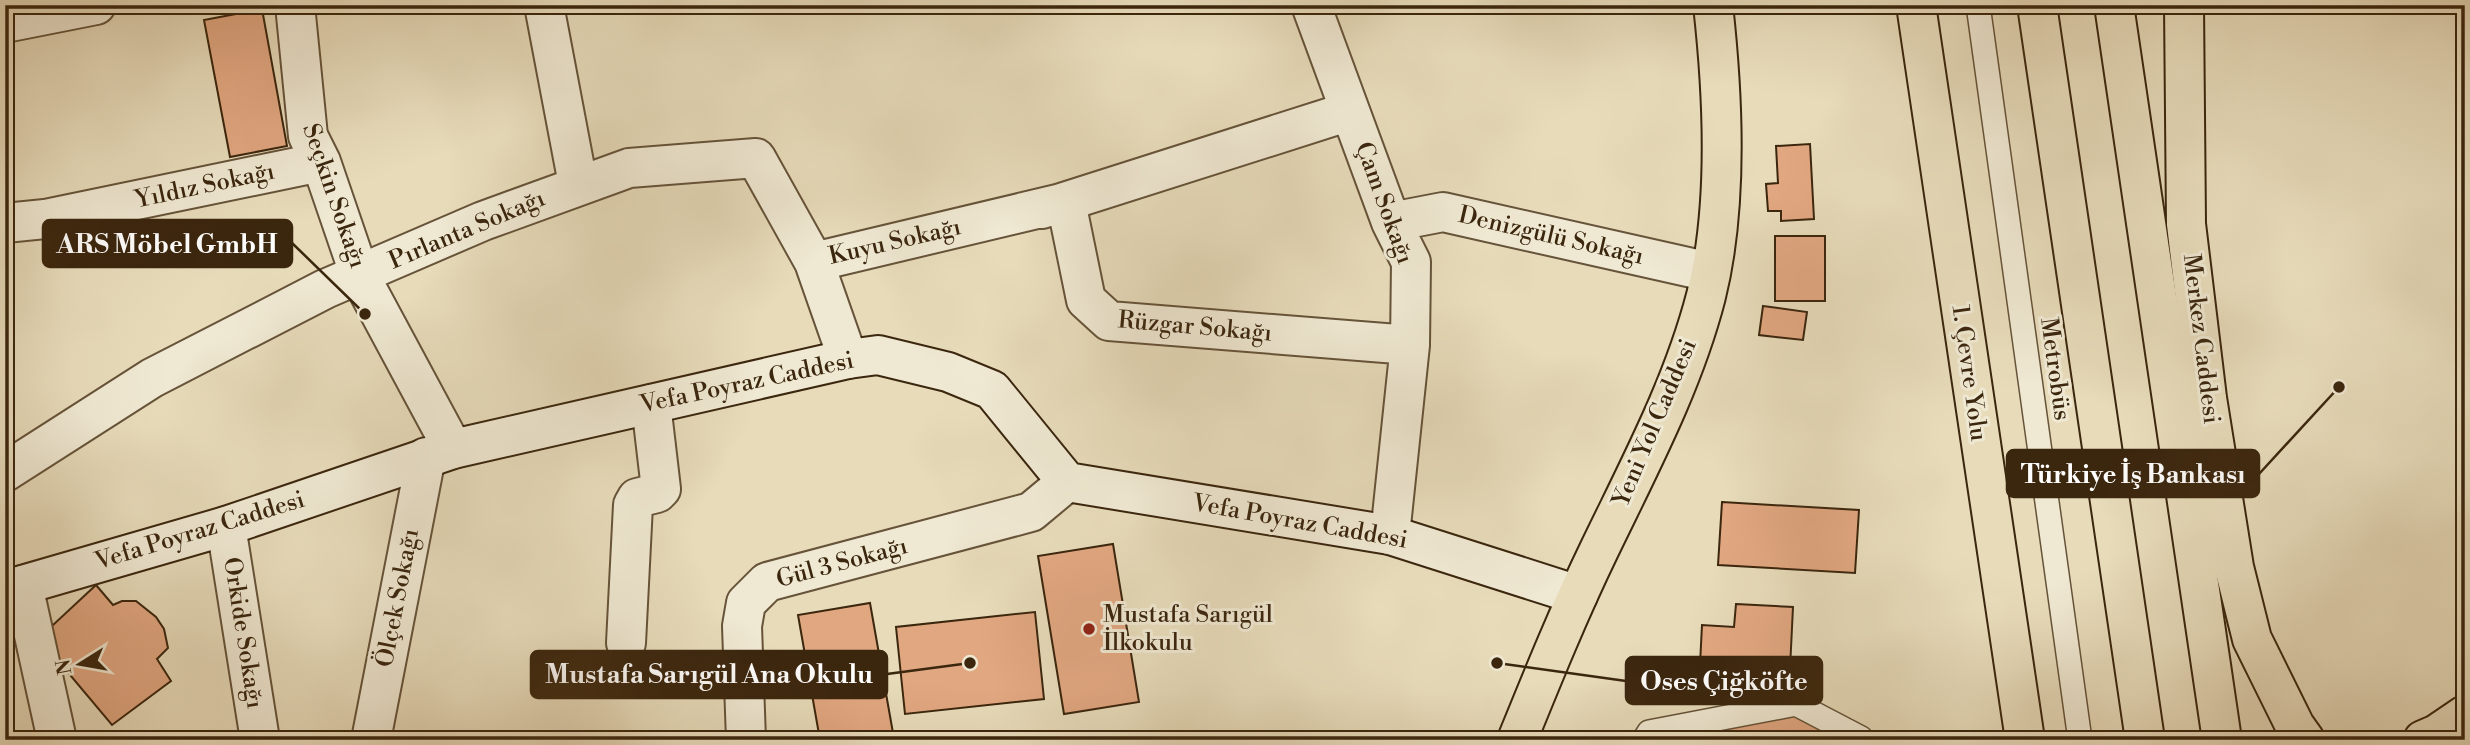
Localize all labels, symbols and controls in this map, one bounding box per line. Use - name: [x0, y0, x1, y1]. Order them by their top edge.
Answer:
- street label: Seçkin Sokağı: [295, 120, 373, 272]
- street label: Çam Sokağı: [1348, 138, 1420, 268]
- street label: Yıldız Sokağı: [131, 157, 278, 216]
- street label: Pırlanta Sokağı: [384, 184, 550, 276]
- street label: Denizgülü Sokağı: [1455, 200, 1647, 272]
- street label: Kuyu Sokağı: [826, 212, 964, 272]
- callout: ARS Möbel GmbH: [43, 220, 292, 267]
- text: ARS Möbel GmbH: [55, 229, 278, 261]
- street label: Merkez Caddesi: [2176, 252, 2226, 426]
- street label: 1. Çevre Yolu: [1945, 303, 1993, 443]
- street label: Rüzgar Sokağı: [1117, 305, 1273, 349]
- street label: Metrobüs: [2033, 316, 2077, 422]
- street label: Yeni Yol Caddesi: [1605, 335, 1704, 513]
- street label: Vefa Poyraz Caddesi: [636, 346, 857, 421]
- callout: Türkiye İş Bankası: [2007, 450, 2259, 497]
- text: Türkiye İş Bankası: [2021, 457, 2245, 491]
- street label: Vefa Poyraz Caddesi: [91, 485, 309, 577]
- street label: Vefa Poyraz Caddesi: [1189, 488, 1410, 556]
- street label: Ölçek Sokağı: [369, 526, 426, 670]
- street label: Gül 3 Sokağı: [773, 531, 911, 595]
- street label: Orkide Sokağı: [216, 555, 270, 711]
- place label: Mustafa Sarıgül İlkokulu: [1103, 600, 1273, 658]
- marker: Mustafa Sarıgül İlkokulu: [1081, 621, 1097, 637]
- north arrow: [46, 630, 116, 700]
- callout: Mustafa Sarıgül Ana Okulu: [531, 651, 887, 698]
- text: N: [51, 657, 78, 677]
- callout: Oses Çiğköfte: [1626, 657, 1822, 704]
- text: Mustafa Sarıgül Ana Okulu: [545, 659, 873, 691]
- text: Oses Çiğköfte: [1640, 666, 1808, 698]

